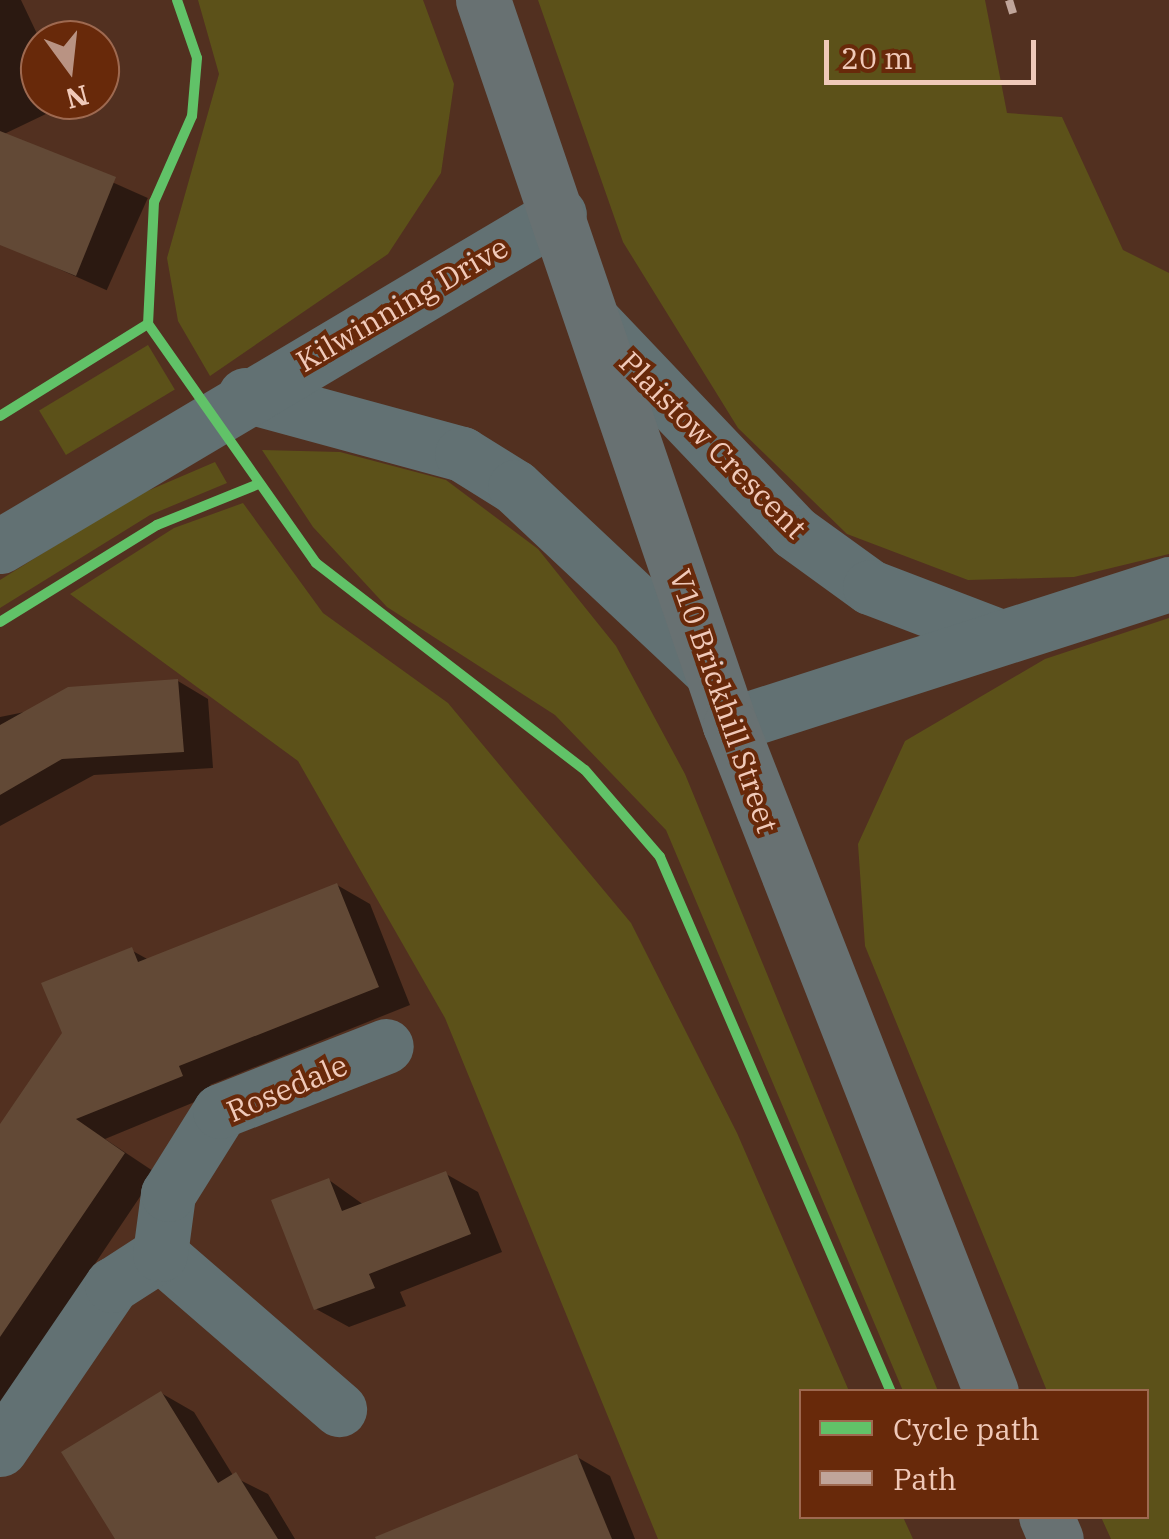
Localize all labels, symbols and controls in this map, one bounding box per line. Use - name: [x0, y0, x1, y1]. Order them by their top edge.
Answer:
- north arrow: [20, 20, 120, 120]
- scale bar: [829, 20, 1042, 82]
- text: 20 m: [841, 38, 913, 77]
- text: N: [62, 77, 93, 118]
- street label: Kilwinning Drive: [290, 229, 514, 379]
- street label: Plaistow Crescent: [612, 344, 814, 546]
- street label: V10 Brickhill Street: [662, 565, 786, 837]
- street label: Rosedale: [221, 1047, 353, 1129]
- legend: [799, 1389, 1149, 1519]
- text: Cycle path: [893, 1409, 1040, 1448]
- text: Path: [893, 1459, 957, 1498]

